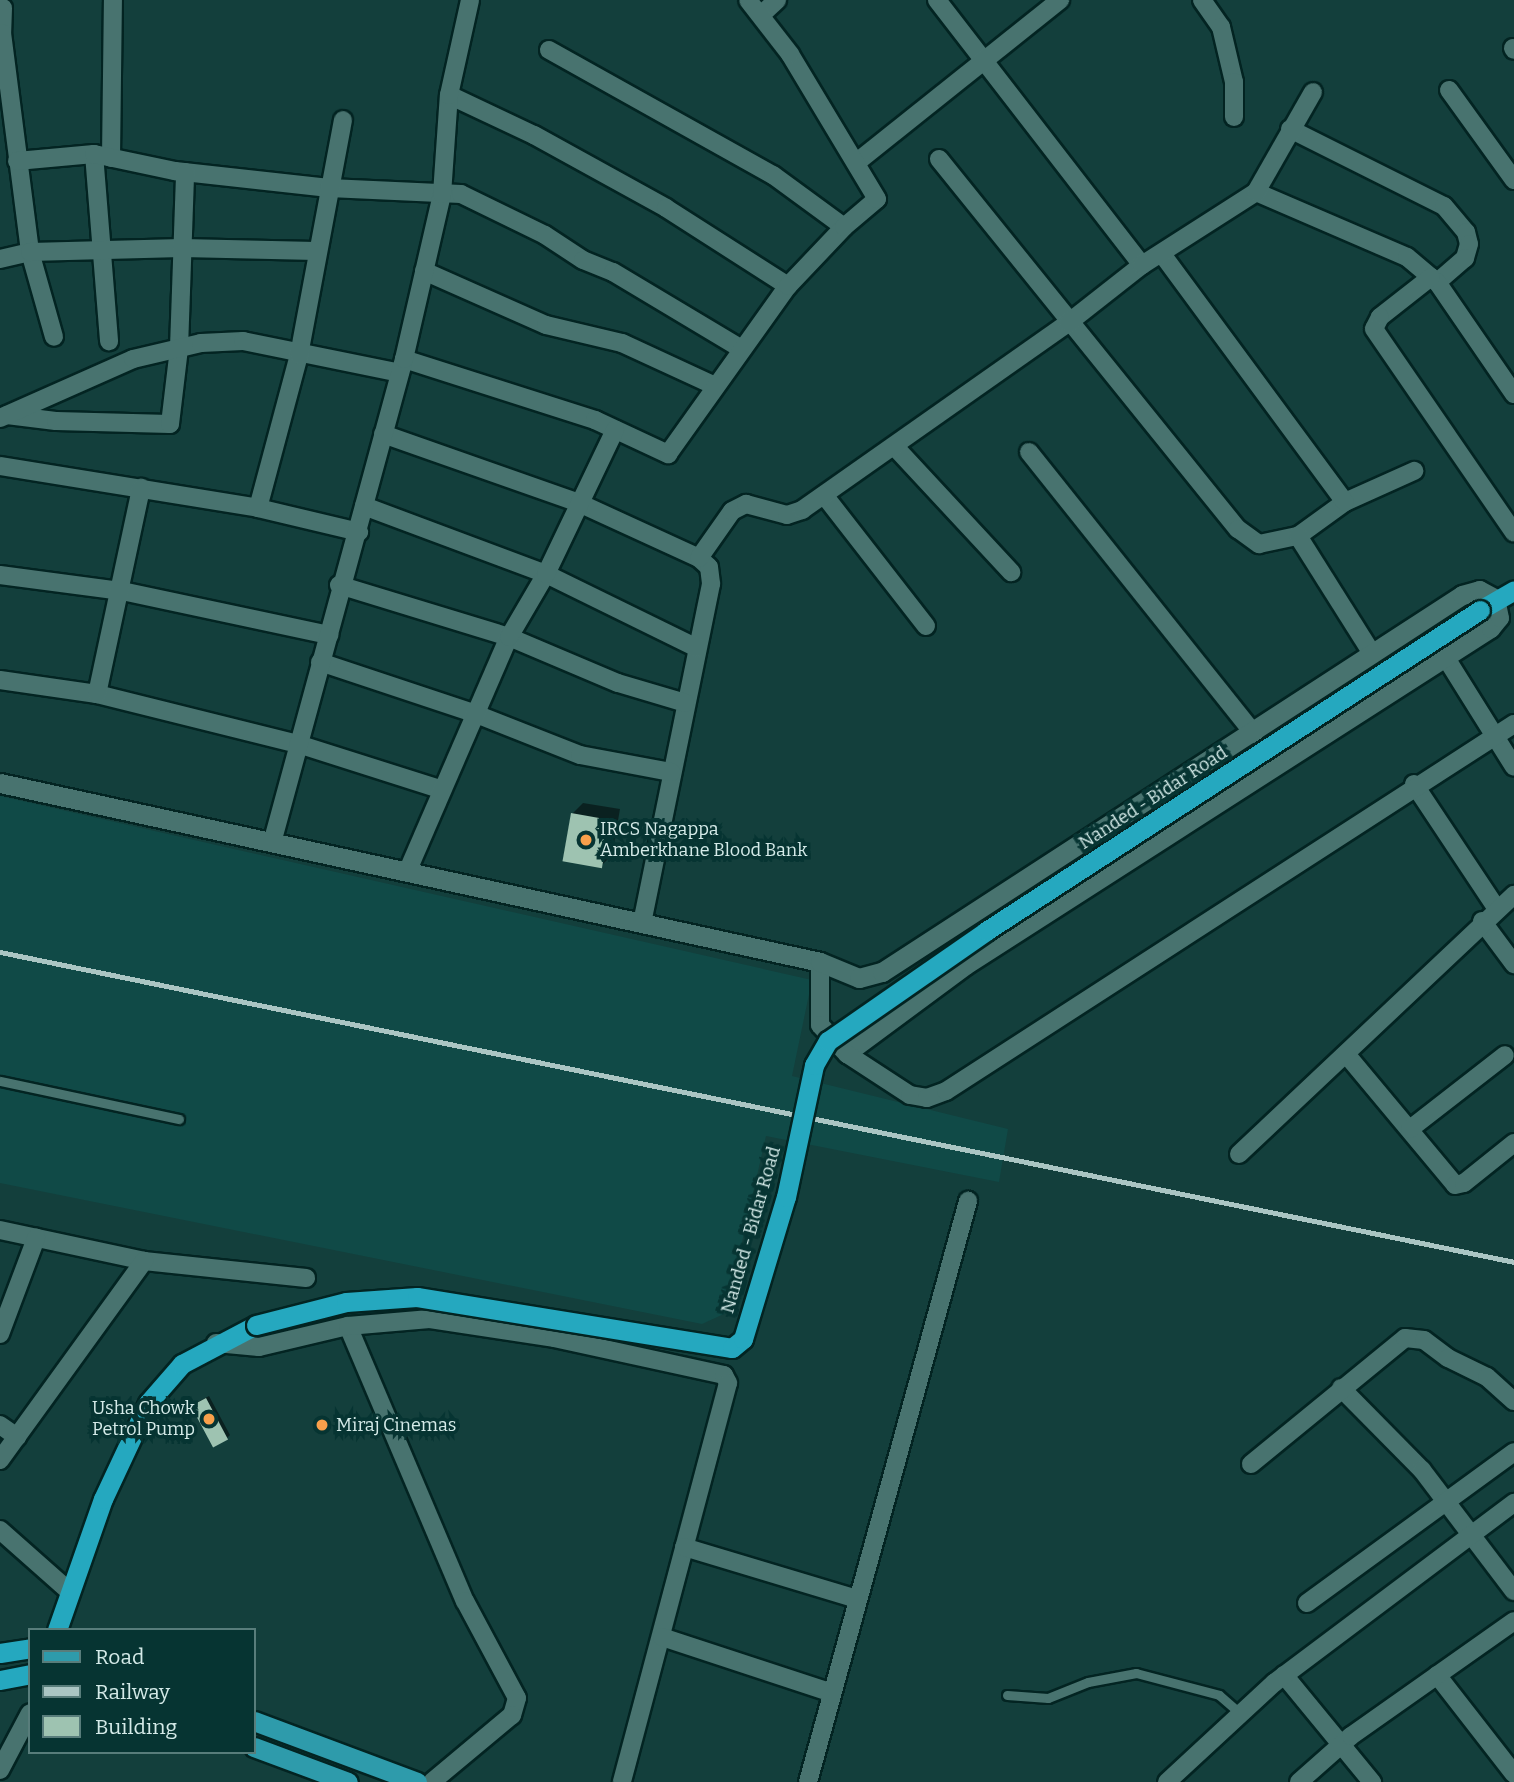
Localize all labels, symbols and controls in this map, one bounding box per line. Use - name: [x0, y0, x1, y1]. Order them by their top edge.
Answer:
- street label: Nanded - Bidar Road: [1075, 742, 1231, 854]
- place label: IRCS Nagappa Amberkhane Blood Bank: [600, 819, 807, 862]
- marker: IRCS Nagappa Amberkhane Blood Bank: [578, 832, 594, 848]
- street label: Nanded - Bidar Road: [717, 1144, 785, 1316]
- place label: Usha Chowk Petrol Pump: [92, 1398, 195, 1440]
- marker: Usha Chowk Petrol Pump: [201, 1411, 217, 1427]
- place label: Miraj Cinemas: [336, 1414, 456, 1436]
- marker: Miraj Cinemas: [314, 1417, 330, 1433]
- legend: [28, 1628, 256, 1754]
- text: Road: [95, 1644, 144, 1670]
- text: Railway: [95, 1679, 170, 1705]
- text: Building: [95, 1714, 177, 1740]

